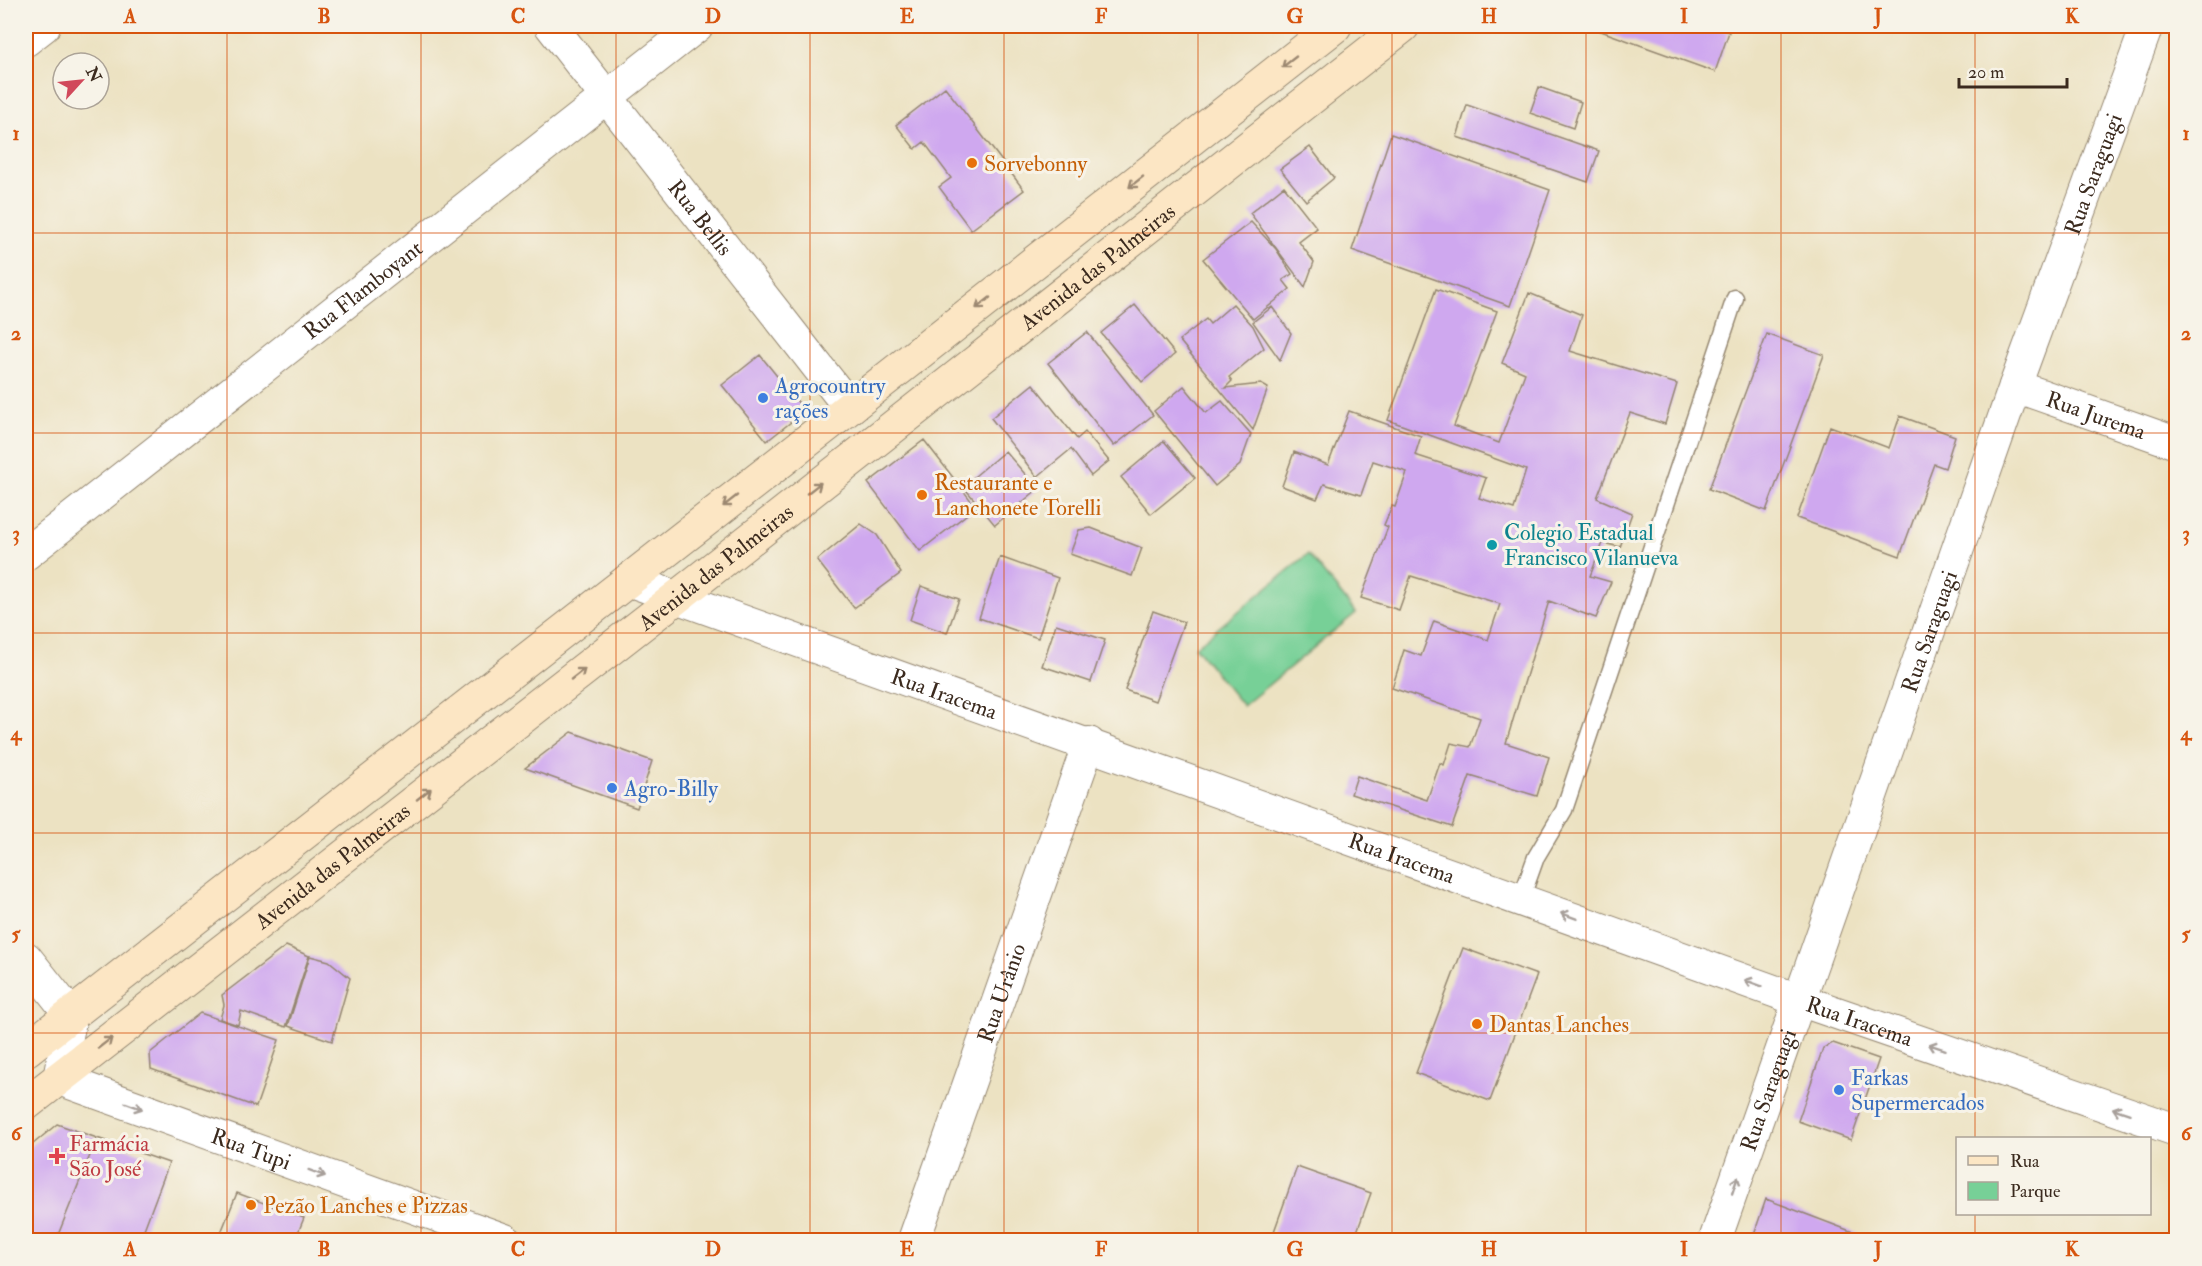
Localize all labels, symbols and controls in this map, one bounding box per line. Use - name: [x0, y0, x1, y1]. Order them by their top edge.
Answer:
- text: A: [123, 4, 137, 29]
- text: B: [317, 4, 331, 29]
- text: C: [511, 4, 525, 29]
- text: D: [705, 4, 721, 29]
- text: E: [900, 4, 915, 29]
- text: F: [1095, 4, 1108, 29]
- text: G: [1287, 4, 1304, 29]
- text: H: [1481, 4, 1497, 29]
- text: I: [1680, 4, 1688, 29]
- text: J: [1873, 4, 1882, 29]
- text: K: [2065, 4, 2080, 29]
- north arrow: [51, 51, 111, 111]
- scale bar: [1959, 51, 2067, 89]
- one-way arrow: [1282, 55, 1298, 68]
- text: 20 m: [1968, 61, 2004, 84]
- text: N: [81, 63, 106, 86]
- street label: Rua Saraguagi: [2059, 110, 2129, 239]
- text: 1: [12, 121, 20, 146]
- text: 1: [2182, 121, 2190, 146]
- place label: Sorvebonny: [984, 150, 1088, 178]
- marker: Sorvebonny: [965, 156, 979, 170]
- street label: Rua Bellis: [662, 174, 738, 262]
- one-way arrow: [1128, 176, 1144, 189]
- street label: Avenida das Palmeiras: [1014, 198, 1181, 337]
- street label: Rua Flamboyant: [298, 234, 428, 346]
- one-way arrow: [975, 297, 991, 310]
- text: 2: [11, 321, 21, 346]
- text: 2: [2181, 321, 2191, 346]
- place label: Agrocountry rações: [774, 372, 886, 425]
- street label: Rua Jurema: [2042, 385, 2150, 447]
- marker: Agrocountry rações: [756, 391, 770, 405]
- place label: Restaurante e Lanchonete Torelli: [934, 469, 1101, 522]
- one-way arrow: [806, 482, 822, 495]
- marker: Restaurante e Lanchonete Torelli: [915, 488, 929, 502]
- one-way arrow: [723, 495, 739, 507]
- street label: Avenida das Palmeiras: [632, 498, 799, 638]
- place label: Colegio Estadual Francisco Vilanueva: [1504, 519, 1679, 572]
- text: 3: [12, 521, 20, 546]
- text: 3: [2182, 521, 2190, 546]
- marker: Colegio Estadual Francisco Vilanueva: [1485, 538, 1499, 552]
- street label: Rua Saraguagi: [1895, 567, 1964, 696]
- street label: Rua Iracema: [887, 662, 1002, 727]
- one-way arrow: [570, 667, 586, 680]
- text: 4: [10, 721, 23, 746]
- text: 4: [2180, 721, 2193, 746]
- place label: Agro-Billy: [623, 775, 718, 803]
- marker: Agro-Billy: [605, 781, 619, 795]
- one-way arrow: [416, 787, 432, 800]
- street label: Avenida das Palmeiras: [249, 797, 416, 936]
- street label: Rua Iracema: [1344, 827, 1459, 891]
- one-way arrow: [1561, 910, 1579, 921]
- text: 5: [12, 921, 22, 946]
- text: 5: [2182, 921, 2192, 946]
- street label: Rua Urânio: [972, 940, 1032, 1047]
- one-way arrow: [1744, 977, 1763, 988]
- street label: Rua Iracema: [1802, 990, 1917, 1053]
- place label: Dantas Lanches: [1489, 1011, 1629, 1039]
- marker: Dantas Lanches: [1470, 1017, 1484, 1031]
- street label: Rua Saraguagi: [1734, 1025, 1803, 1155]
- one-way arrow: [97, 1036, 113, 1049]
- one-way arrow: [1928, 1041, 1947, 1052]
- place label: Farkas Supermercados: [1851, 1064, 1984, 1118]
- marker: Farkas Supermercados: [1832, 1083, 1846, 1097]
- one-way arrow: [124, 1101, 143, 1112]
- one-way arrow: [2112, 1104, 2131, 1115]
- text: 6: [11, 1121, 23, 1146]
- text: 6: [2181, 1121, 2193, 1146]
- street label: Rua Tupi: [207, 1122, 295, 1177]
- place label: Farmácia São José: [69, 1130, 150, 1183]
- legend: [1956, 1137, 2151, 1215]
- marker: Farmácia São José: [50, 1149, 64, 1163]
- text: Rua: [2010, 1150, 2040, 1173]
- one-way arrow: [307, 1168, 326, 1179]
- one-way arrow: [1730, 1176, 1741, 1195]
- text: Parque: [2010, 1180, 2061, 1203]
- place label: Pezão Lanches e Pizzas: [263, 1192, 468, 1220]
- marker: Pezão Lanches e Pizzas: [244, 1198, 258, 1212]
- text: A: [123, 1237, 137, 1262]
- text: B: [317, 1237, 331, 1262]
- text: C: [511, 1237, 525, 1262]
- text: D: [705, 1237, 721, 1262]
- text: E: [900, 1237, 915, 1262]
- text: F: [1095, 1237, 1108, 1262]
- text: G: [1287, 1237, 1304, 1262]
- text: H: [1481, 1237, 1497, 1262]
- text: I: [1680, 1237, 1688, 1262]
- text: J: [1873, 1237, 1882, 1262]
- text: K: [2065, 1237, 2080, 1262]

